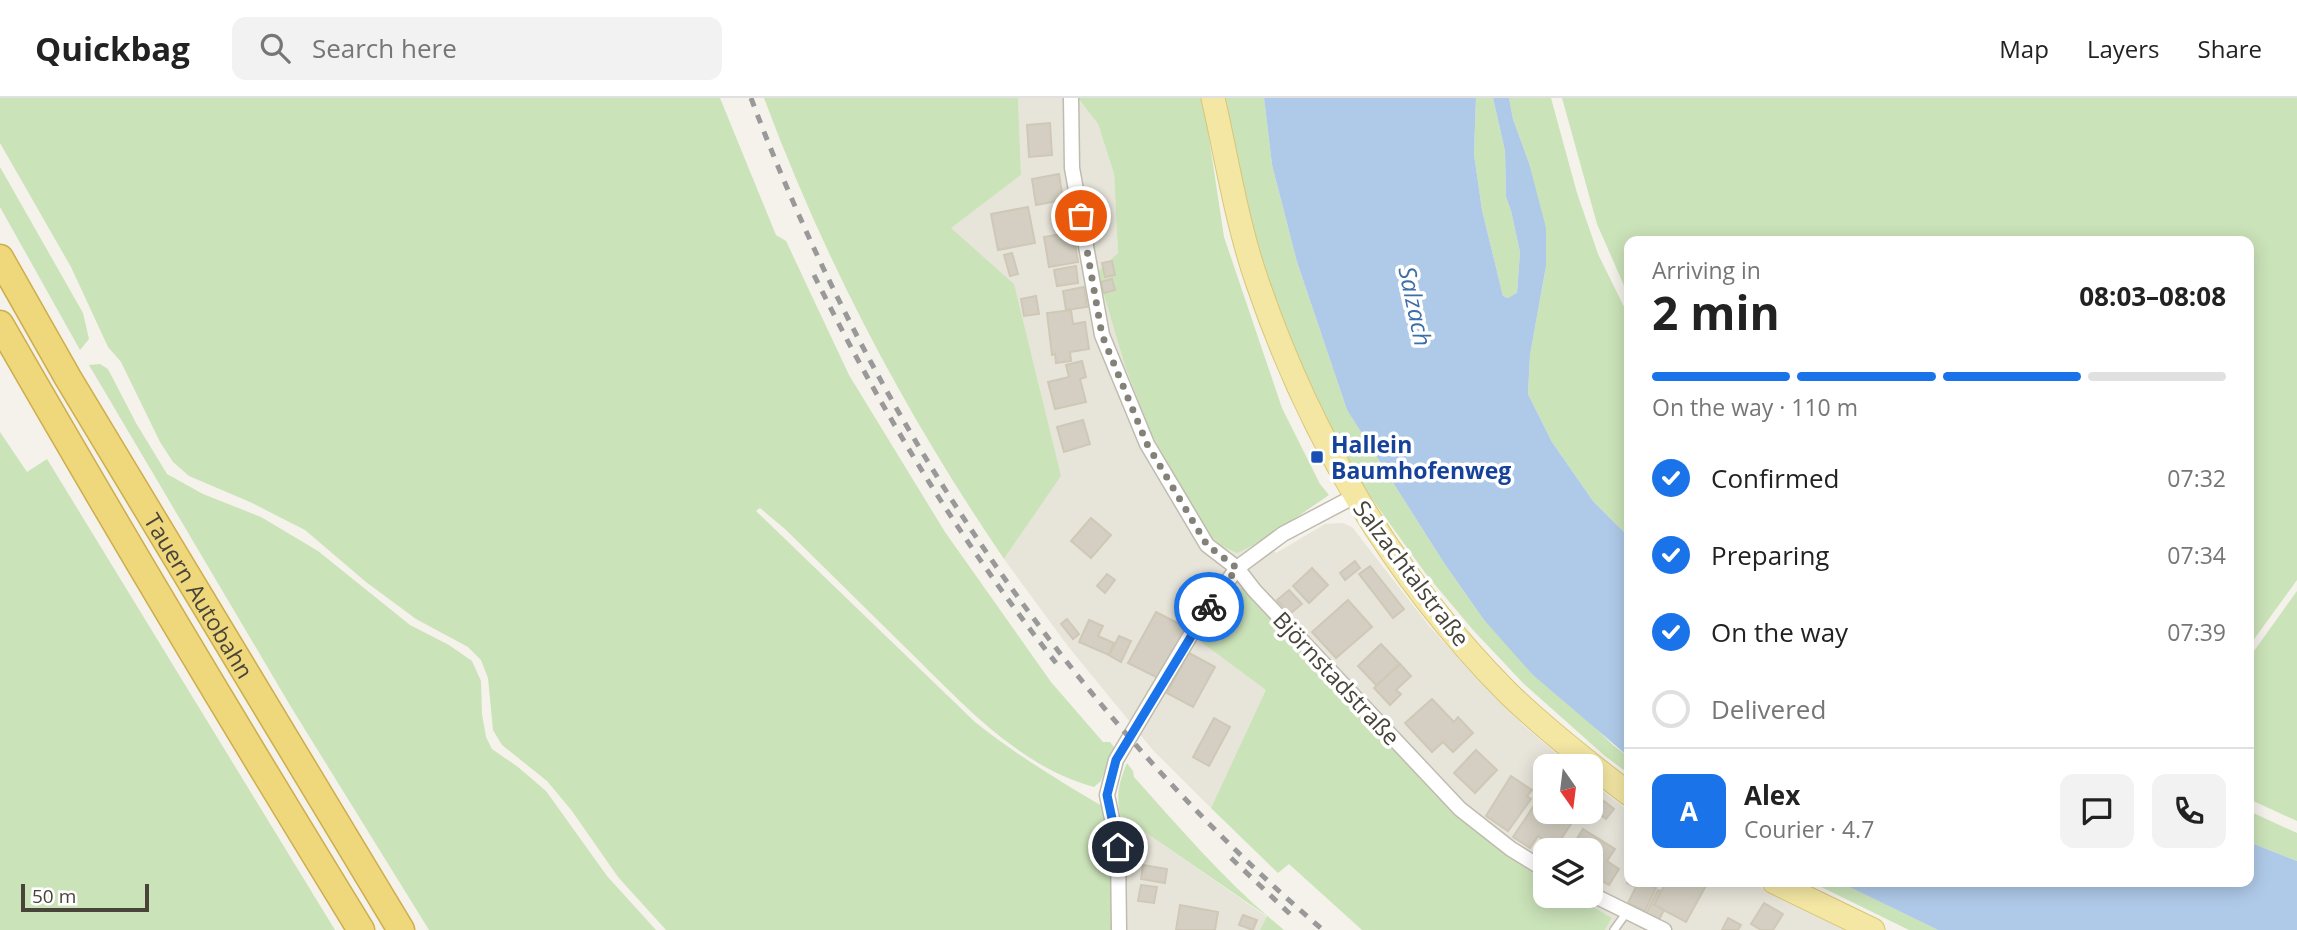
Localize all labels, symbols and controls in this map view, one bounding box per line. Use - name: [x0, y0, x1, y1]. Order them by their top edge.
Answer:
- search box: [232, 17, 722, 80]
- text: Quickbag: [35, 26, 190, 71]
- icon: search: [256, 29, 294, 67]
- text: Search here: [312, 30, 457, 66]
- text: Map: [1999, 32, 2049, 65]
- text: Layers: [2087, 32, 2160, 65]
- text: Share: [2198, 32, 2262, 65]
- pin: [1051, 186, 1111, 246]
- icon: bag: [1062, 197, 1100, 235]
- text: Arriving in: [1652, 254, 1761, 286]
- water label: Salzach: [1391, 263, 1441, 349]
- text: 08:03–08:08: [2079, 278, 2226, 314]
- text: 2 min: [1652, 281, 1780, 343]
- text: On the way · 110 m: [1652, 391, 1858, 423]
- place label: Hallein Baumhofenweg: [1331, 428, 1511, 486]
- marker: Hallein Baumhofenweg: [1309, 449, 1325, 465]
- icon: check: [1652, 459, 1690, 497]
- text: Confirmed: [1711, 460, 1839, 496]
- text: 07:32: [2167, 462, 2226, 494]
- street label: Salzachtalstraße: [1346, 493, 1478, 653]
- street label: Tauern Autobahn: [137, 507, 261, 684]
- icon: check: [1652, 536, 1690, 574]
- text: Preparing: [1711, 537, 1829, 573]
- text: 07:34: [2167, 539, 2226, 571]
- courier: [1174, 572, 1244, 642]
- icon: bike: [1190, 588, 1228, 626]
- street label: Björnstadstraße: [1266, 604, 1408, 752]
- icon: check: [1652, 613, 1690, 651]
- text: On the way: [1711, 614, 1848, 650]
- text: 07:39: [2167, 616, 2226, 648]
- text: Delivered: [1711, 691, 1826, 727]
- north arrow: [1533, 754, 1603, 824]
- map controls: [1533, 754, 1603, 908]
- button: chat: [2060, 774, 2134, 848]
- button: phone: [2152, 774, 2226, 848]
- text: Alex: [1744, 777, 1800, 813]
- text: A: [1680, 793, 1698, 829]
- text: Courier · 4.7: [1744, 813, 1874, 845]
- pin: [1088, 817, 1148, 877]
- icon: home: [1099, 828, 1137, 866]
- button: layers: [1533, 838, 1603, 908]
- scale bar: [21, 881, 149, 913]
- text: 50 m: [32, 883, 76, 909]

